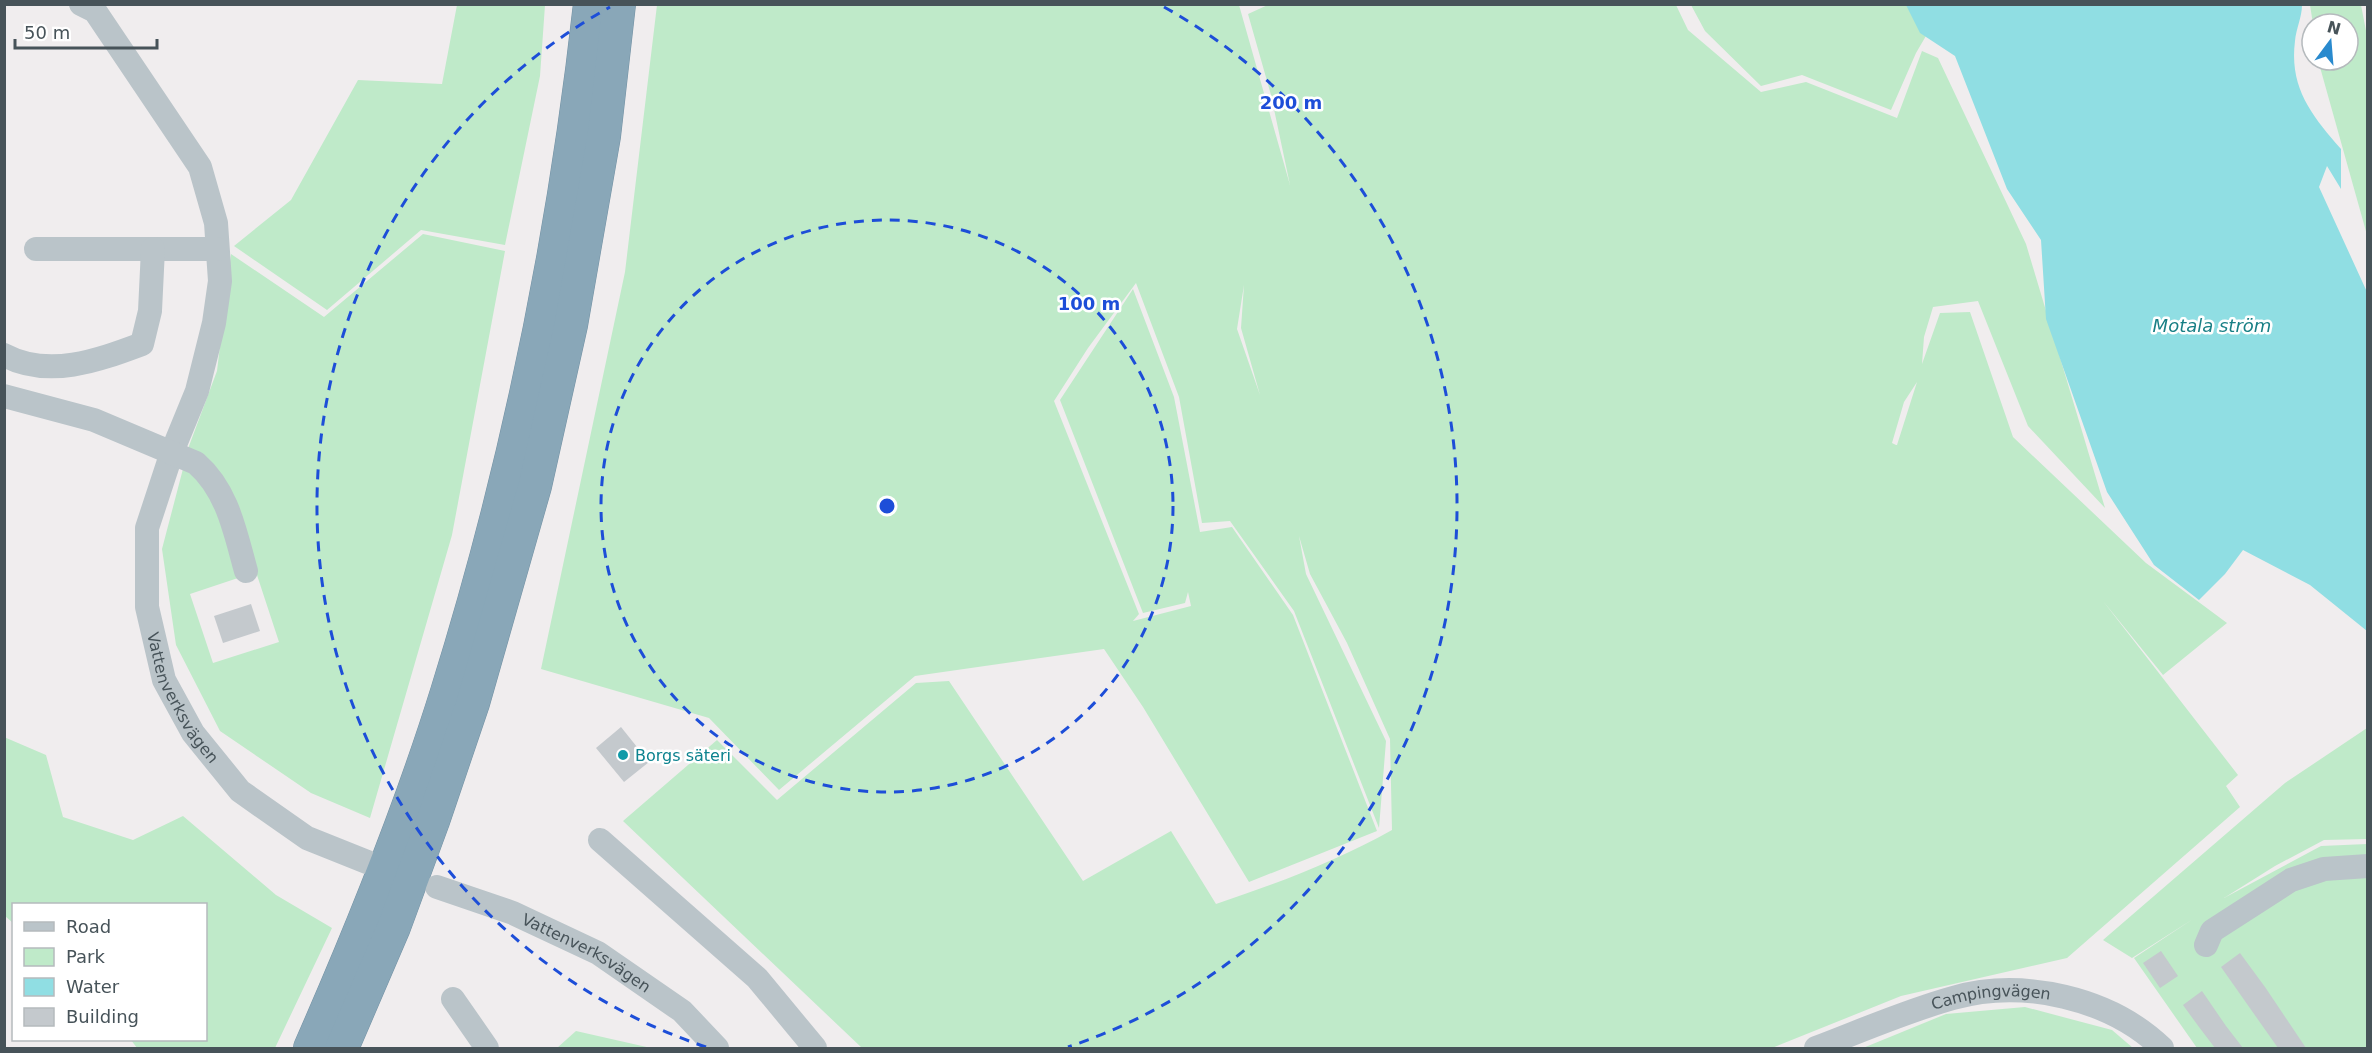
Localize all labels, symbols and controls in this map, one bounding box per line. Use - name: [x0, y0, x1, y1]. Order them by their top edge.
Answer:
- scale bar: [15, 12, 158, 50]
- north arrow: [2300, 12, 2360, 72]
- text: N: [2325, 17, 2343, 39]
- text: 50 m: [24, 22, 70, 43]
- text: 200 m: [1260, 92, 1322, 113]
- text: 100 m: [1058, 293, 1120, 314]
- water label: Motala ström: [2153, 315, 2271, 336]
- centre of rings: [877, 496, 897, 516]
- street label: Vattenverksvägen: [144, 630, 223, 767]
- place label: Borgs säteri: [635, 746, 731, 765]
- marker: Borgs säteri: [616, 748, 630, 762]
- legend: [12, 903, 207, 1041]
- street label: Vattenverksvägen: [519, 909, 655, 996]
- text: Road: [66, 916, 111, 937]
- text: Park: [66, 946, 105, 967]
- text: Water: [66, 976, 120, 997]
- street label: Campingvägen: [1929, 981, 2052, 1013]
- text: Building: [66, 1006, 139, 1027]

